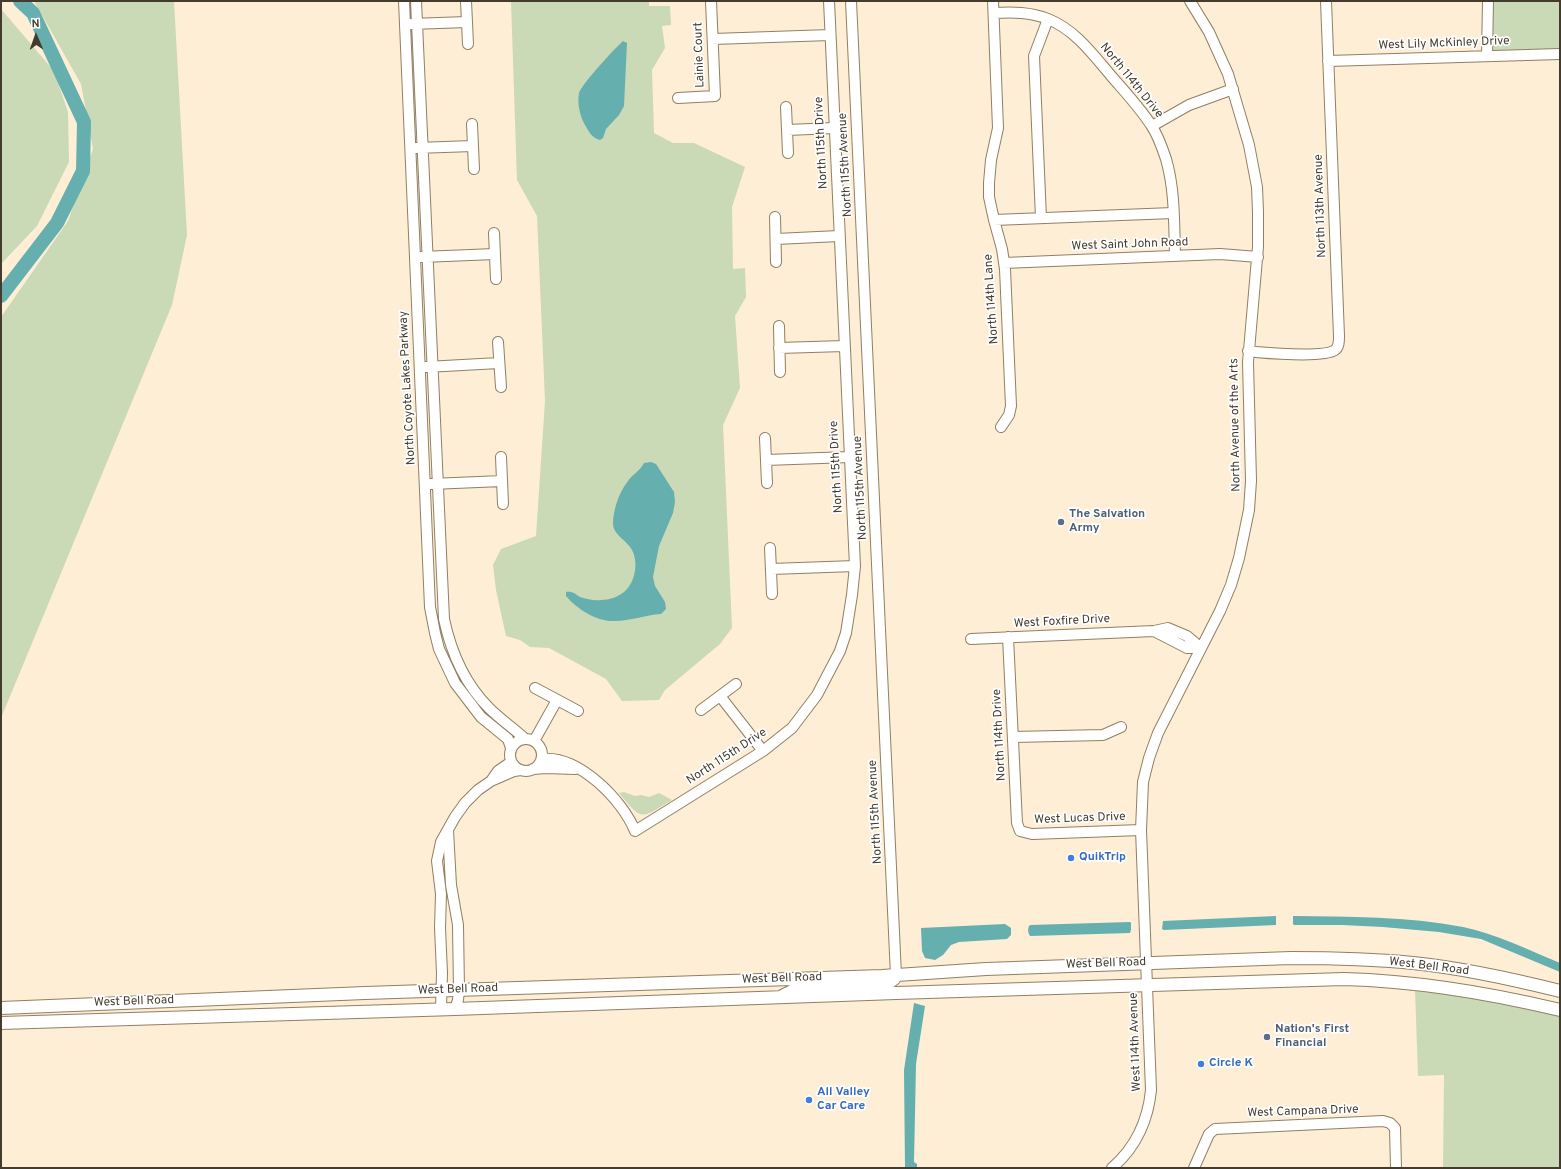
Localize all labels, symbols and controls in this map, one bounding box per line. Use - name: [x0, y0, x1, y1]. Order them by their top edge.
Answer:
- north arrow: [16, 16, 56, 56]
- text: N: [31, 17, 40, 31]
- street label: Lainie Court: [692, 22, 708, 88]
- street label: West Lily McKinley Drive: [1378, 35, 1510, 53]
- street label: North 114th Drive: [1096, 41, 1166, 121]
- street label: North 115th Drive: [812, 96, 832, 190]
- street label: North 115th Avenue: [836, 113, 856, 217]
- street label: North 113th Avenue: [1312, 154, 1330, 258]
- street label: West Saint John Road: [1071, 236, 1189, 254]
- street label: North 114th Lane: [982, 253, 1002, 345]
- street label: North Coyote Lakes Parkway: [397, 311, 419, 465]
- street label: North Avenue of the Arts: [1228, 358, 1244, 492]
- street label: North 115th Drive: [827, 420, 847, 514]
- street label: North 115th Avenue: [851, 436, 871, 540]
- place label: The Salvation Army: [1069, 508, 1145, 536]
- marker: The Salvation Army: [1056, 517, 1066, 527]
- street label: West Foxfire Drive: [1013, 612, 1111, 632]
- street label: North 114th Drive: [990, 689, 1010, 781]
- street label: North 115th Drive: [684, 726, 770, 788]
- street label: North 115th Avenue: [866, 760, 886, 864]
- street label: West Lucas Drive: [1034, 810, 1126, 828]
- place label: QuikTrip: [1079, 851, 1126, 865]
- marker: QuikTrip: [1066, 853, 1076, 863]
- street label: West Bell Road: [1066, 955, 1146, 973]
- street label: West Bell Road: [1388, 955, 1470, 979]
- street label: West Bell Road: [742, 970, 822, 988]
- street label: West Bell Road: [418, 981, 498, 999]
- street label: West 114th Avenue: [1127, 992, 1145, 1092]
- street label: West Bell Road: [94, 993, 174, 1011]
- place label: Nation's First Financial: [1275, 1023, 1349, 1051]
- marker: Nation's First Financial: [1262, 1032, 1272, 1042]
- place label: Circle K: [1209, 1057, 1253, 1071]
- marker: Circle K: [1196, 1059, 1206, 1069]
- place label: All Valley Car Care: [817, 1086, 870, 1114]
- marker: All Valley Car Care: [804, 1095, 814, 1105]
- street label: West Campana Drive: [1247, 1103, 1359, 1121]

